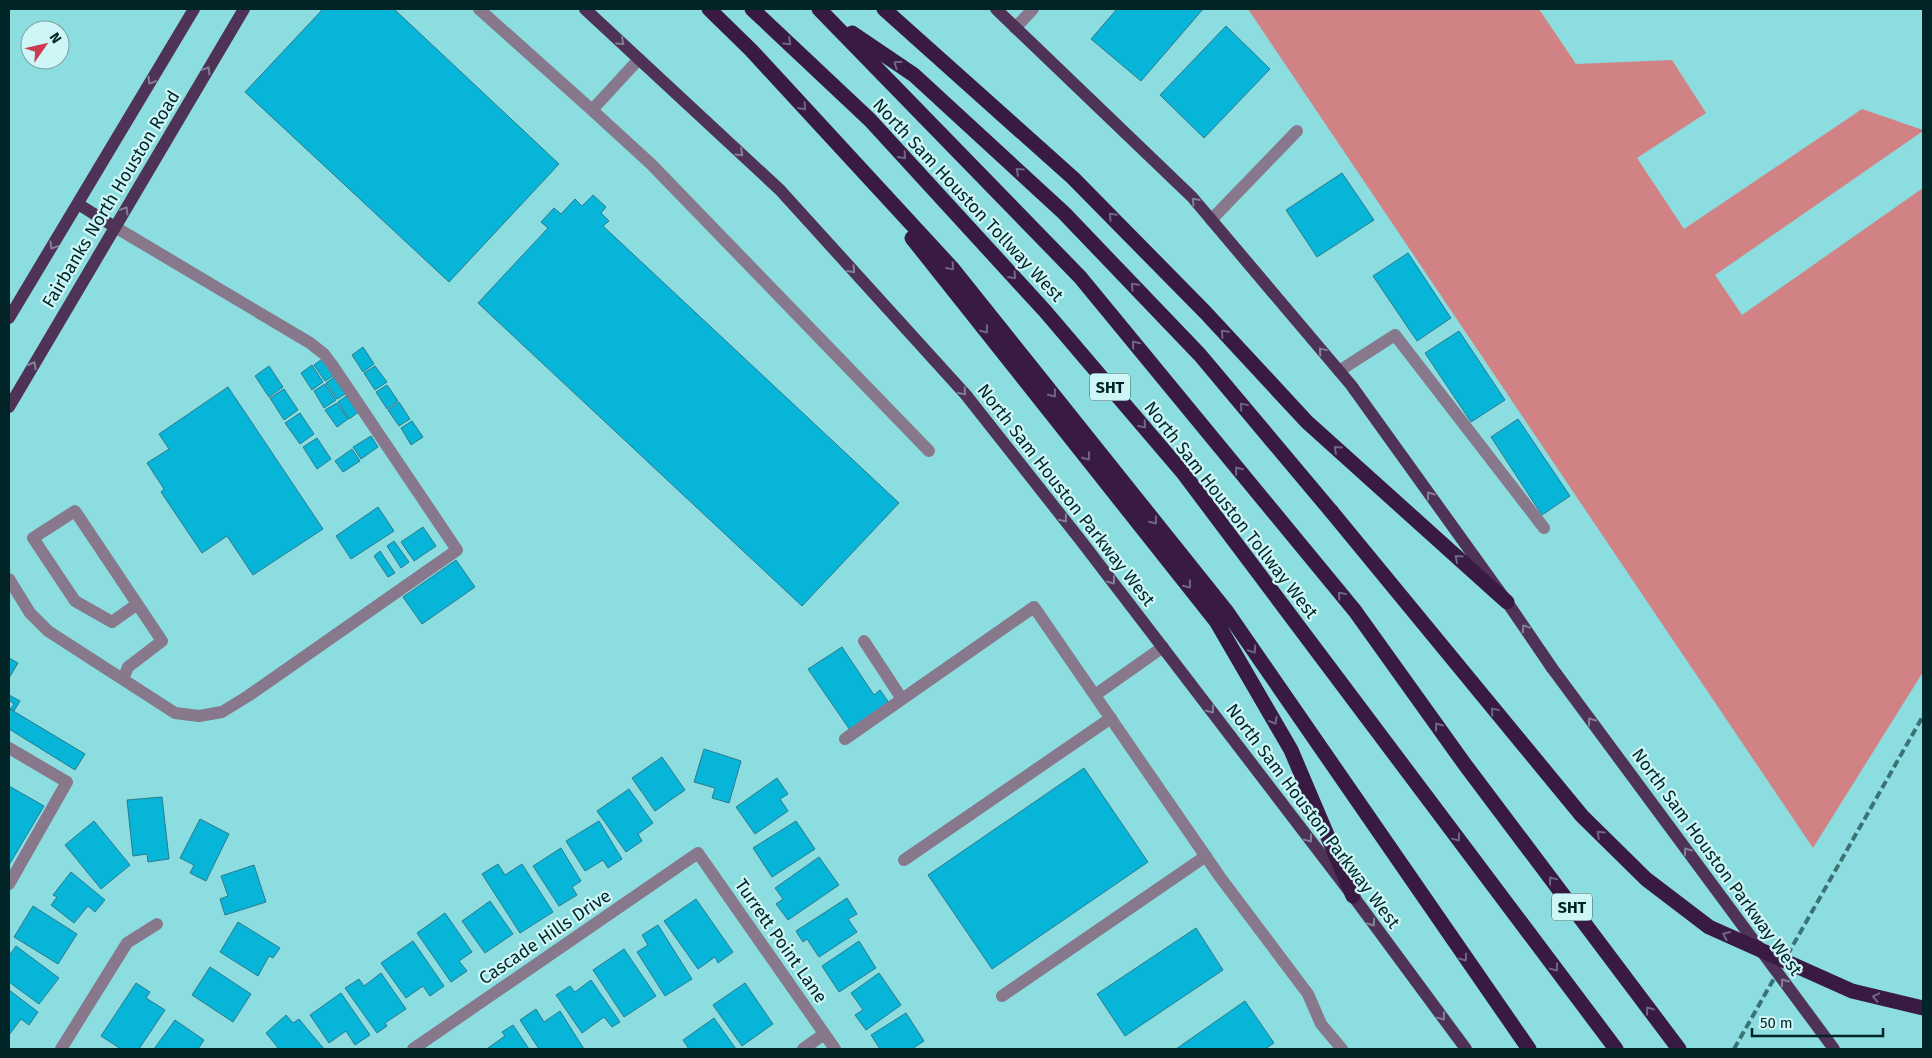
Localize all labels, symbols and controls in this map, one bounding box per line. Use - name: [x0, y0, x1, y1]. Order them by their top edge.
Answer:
- north arrow: [20, 20, 70, 70]
- text: N: [46, 29, 65, 47]
- one-way arrow: [616, 36, 625, 45]
- one-way arrow: [782, 36, 791, 45]
- one-way arrow: [894, 61, 903, 70]
- one-way arrow: [201, 66, 211, 75]
- one-way arrow: [148, 75, 158, 84]
- street label: Fairbanks North Houston Road: [37, 86, 185, 312]
- street label: North Sam Houston Tollway West: [868, 94, 1068, 306]
- one-way arrow: [797, 101, 806, 110]
- one-way arrow: [734, 147, 743, 156]
- one-way arrow: [897, 151, 906, 160]
- one-way arrow: [1016, 168, 1025, 177]
- one-way arrow: [1192, 197, 1201, 206]
- one-way arrow: [118, 206, 128, 215]
- one-way arrow: [1109, 212, 1118, 221]
- one-way arrow: [49, 240, 59, 249]
- one-way arrow: [945, 262, 954, 271]
- one-way arrow: [846, 264, 855, 273]
- one-way arrow: [1007, 271, 1016, 280]
- one-way arrow: [1131, 283, 1140, 292]
- one-way arrow: [980, 324, 988, 333]
- one-way arrow: [1221, 330, 1230, 339]
- one-way arrow: [1132, 341, 1140, 350]
- one-way arrow: [1319, 348, 1328, 357]
- one-way arrow: [27, 361, 37, 370]
- road number: SHT: [1090, 374, 1130, 401]
- street label: North Sam Houston Parkway West: [972, 380, 1160, 611]
- one-way arrow: [957, 387, 966, 396]
- one-way arrow: [1047, 388, 1055, 397]
- street label: North Sam Houston Tollway West: [1139, 397, 1323, 623]
- one-way arrow: [1240, 403, 1249, 412]
- one-way arrow: [1137, 420, 1146, 429]
- one-way arrow: [1334, 446, 1343, 455]
- one-way arrow: [1081, 451, 1089, 460]
- one-way arrow: [1235, 467, 1243, 476]
- one-way arrow: [1427, 491, 1436, 501]
- one-way arrow: [1059, 513, 1067, 522]
- one-way arrow: [1149, 515, 1157, 524]
- one-way arrow: [1455, 555, 1464, 564]
- one-way arrow: [1106, 575, 1115, 585]
- one-way arrow: [1182, 579, 1191, 588]
- one-way arrow: [1338, 592, 1347, 601]
- one-way arrow: [1521, 624, 1531, 633]
- one-way arrow: [1247, 644, 1256, 654]
- street label: North Sam Houston Parkway West: [1221, 699, 1405, 933]
- one-way arrow: [1205, 704, 1213, 713]
- one-way arrow: [1491, 707, 1500, 716]
- one-way arrow: [1268, 716, 1278, 725]
- one-way arrow: [1588, 717, 1597, 727]
- one-way arrow: [1435, 722, 1444, 732]
- street label: North Sam Houston Parkway West: [1627, 744, 1807, 980]
- one-way arrow: [1597, 831, 1606, 840]
- one-way arrow: [1451, 832, 1460, 842]
- one-way arrow: [1303, 833, 1312, 843]
- one-way arrow: [1685, 848, 1693, 857]
- street label: Turrett Point Lane: [730, 875, 832, 1007]
- one-way arrow: [1549, 876, 1558, 886]
- street label: Cascade Hills Drive: [475, 885, 615, 989]
- road number: SHT: [1552, 894, 1592, 920]
- one-way arrow: [1366, 918, 1375, 927]
- one-way arrow: [1722, 930, 1731, 941]
- one-way arrow: [1458, 952, 1467, 961]
- one-way arrow: [1549, 962, 1558, 972]
- one-way arrow: [1781, 978, 1790, 988]
- one-way arrow: [1871, 992, 1880, 1003]
- scale bar: [1752, 1006, 1883, 1038]
- one-way arrow: [1647, 1007, 1655, 1016]
- one-way arrow: [1436, 1011, 1445, 1021]
- text: 50 m: [1760, 1014, 1793, 1032]

